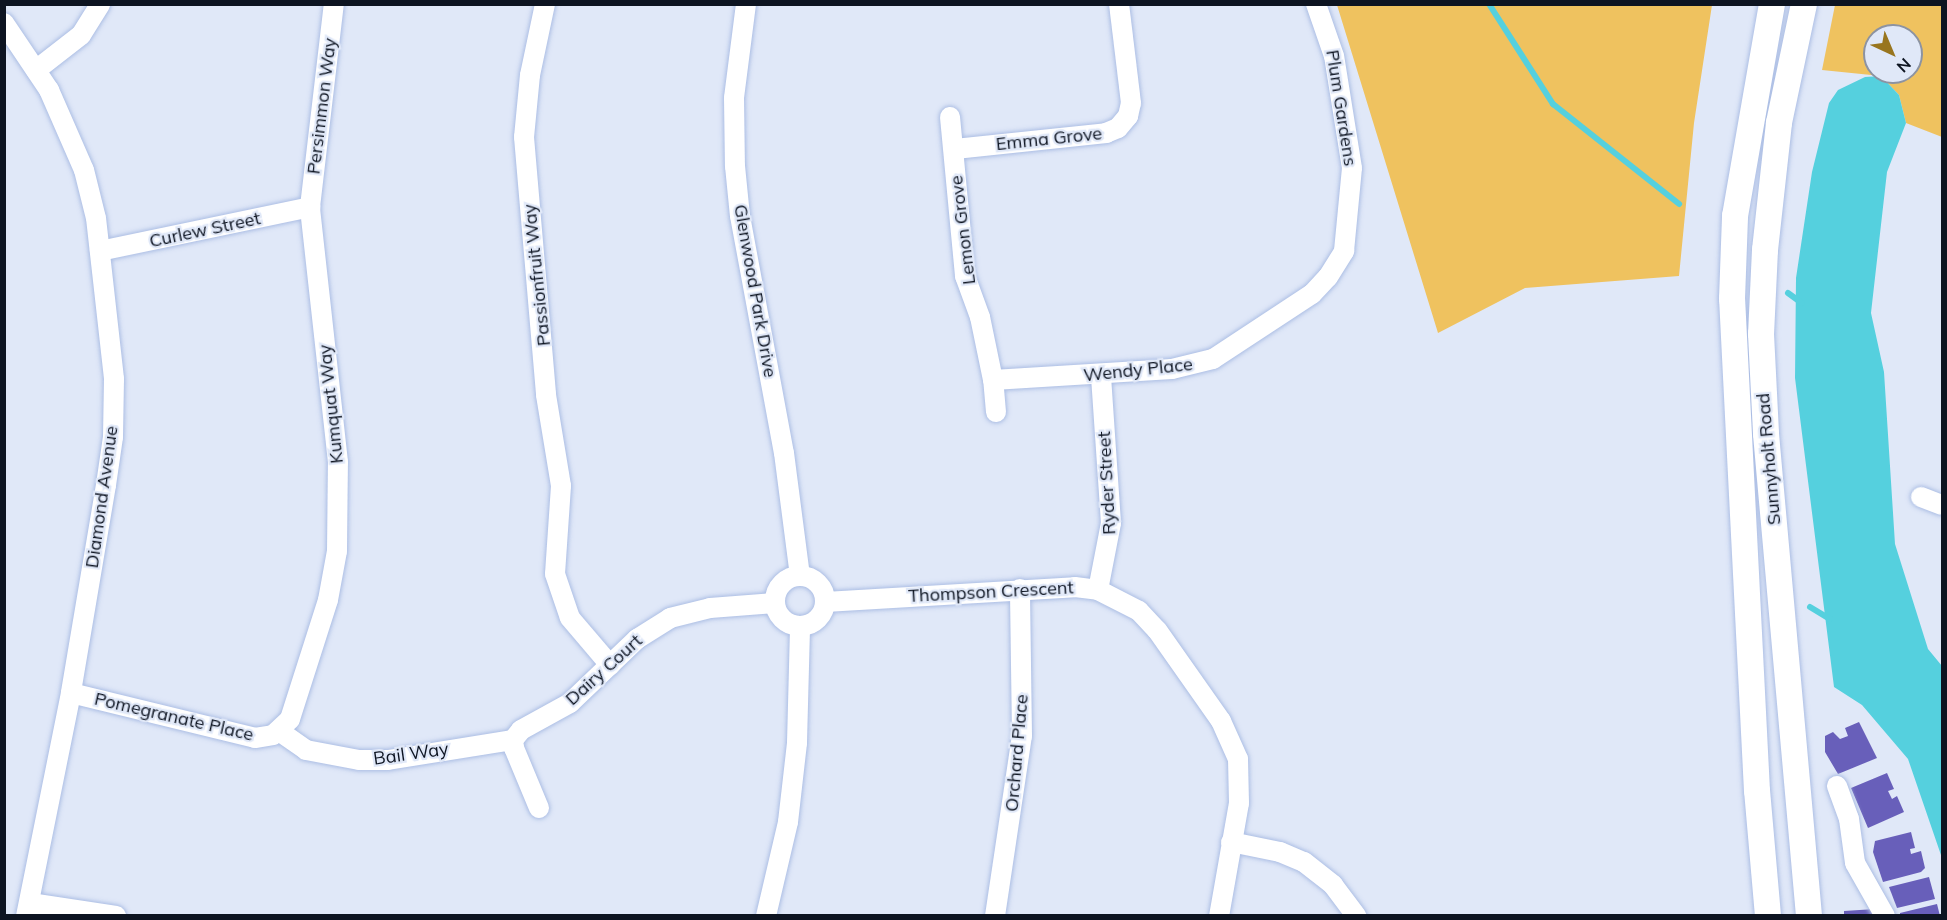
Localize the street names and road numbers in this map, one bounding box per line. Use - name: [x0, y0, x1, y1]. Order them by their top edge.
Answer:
- street label: Persimmon Way: [303, 37, 341, 175]
- street label: Plum Gardens: [1321, 48, 1361, 168]
- street label: Emma Grove: [995, 123, 1103, 155]
- street label: Lemon Grove: [946, 174, 980, 286]
- street label: Passionfruit Way: [519, 203, 555, 347]
- street label: Glenwood Park Drive: [729, 203, 781, 379]
- street label: Curlew Street: [147, 208, 263, 252]
- street label: Kumquat Way: [314, 343, 348, 465]
- street label: Wendy Place: [1082, 354, 1194, 386]
- street label: Sunnyholt Road: [1752, 392, 1786, 526]
- street label: Diamond Avenue: [81, 425, 123, 569]
- street label: Ryder Street: [1094, 431, 1120, 535]
- street label: Thompson Crescent: [908, 577, 1074, 607]
- street label: Dairy Court: [561, 630, 647, 710]
- street label: Pomegranate Place: [92, 688, 256, 746]
- street label: Orchard Place: [1001, 693, 1033, 813]
- street label: Bail Way: [372, 738, 450, 770]

